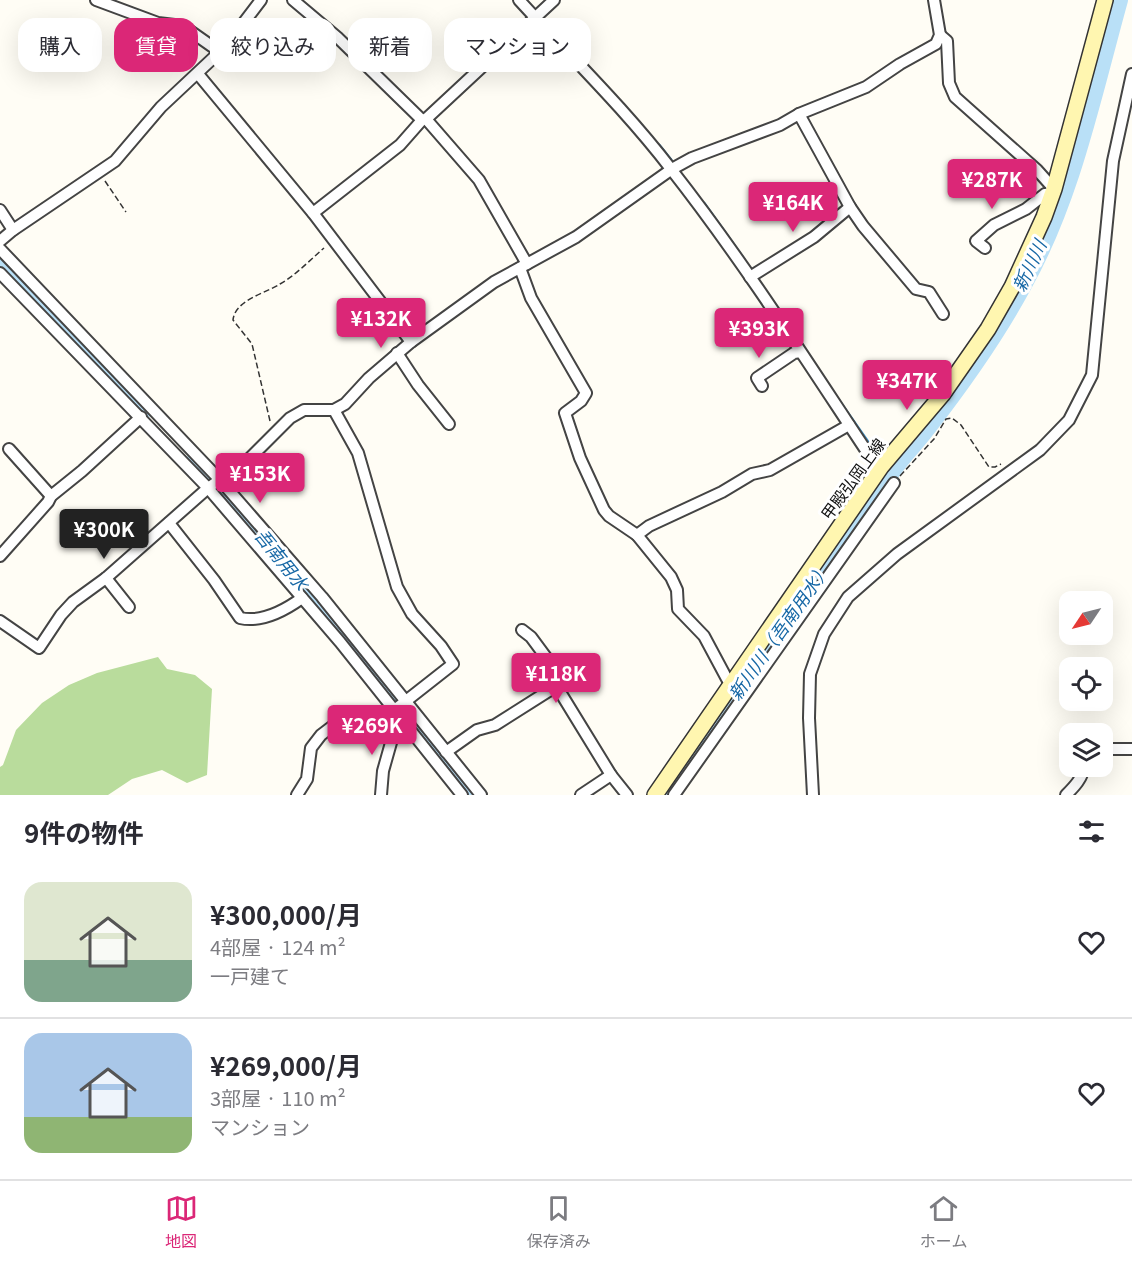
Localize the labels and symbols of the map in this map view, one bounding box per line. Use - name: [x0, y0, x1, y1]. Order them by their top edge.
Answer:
- pin: ¥287K: [950, 159, 1034, 210]
- pin: ¥164K: [751, 182, 835, 233]
- water label: 新川川: [1005, 233, 1052, 295]
- pin: ¥132K: [339, 298, 423, 349]
- pin: ¥393K: [717, 308, 801, 359]
- pin: ¥347K: [865, 360, 949, 411]
- street label: 甲殿弘岡上線: [814, 433, 890, 524]
- pin: ¥153K: [218, 453, 302, 504]
- pin: ¥300K: [62, 509, 146, 560]
- water label: 吾南用水: [250, 523, 317, 596]
- water label: 新川川（吾南用水）: [721, 557, 835, 705]
- north arrow: [1059, 591, 1113, 645]
- pin: ¥118K: [514, 653, 598, 704]
- pin: ¥269K: [330, 705, 414, 756]

